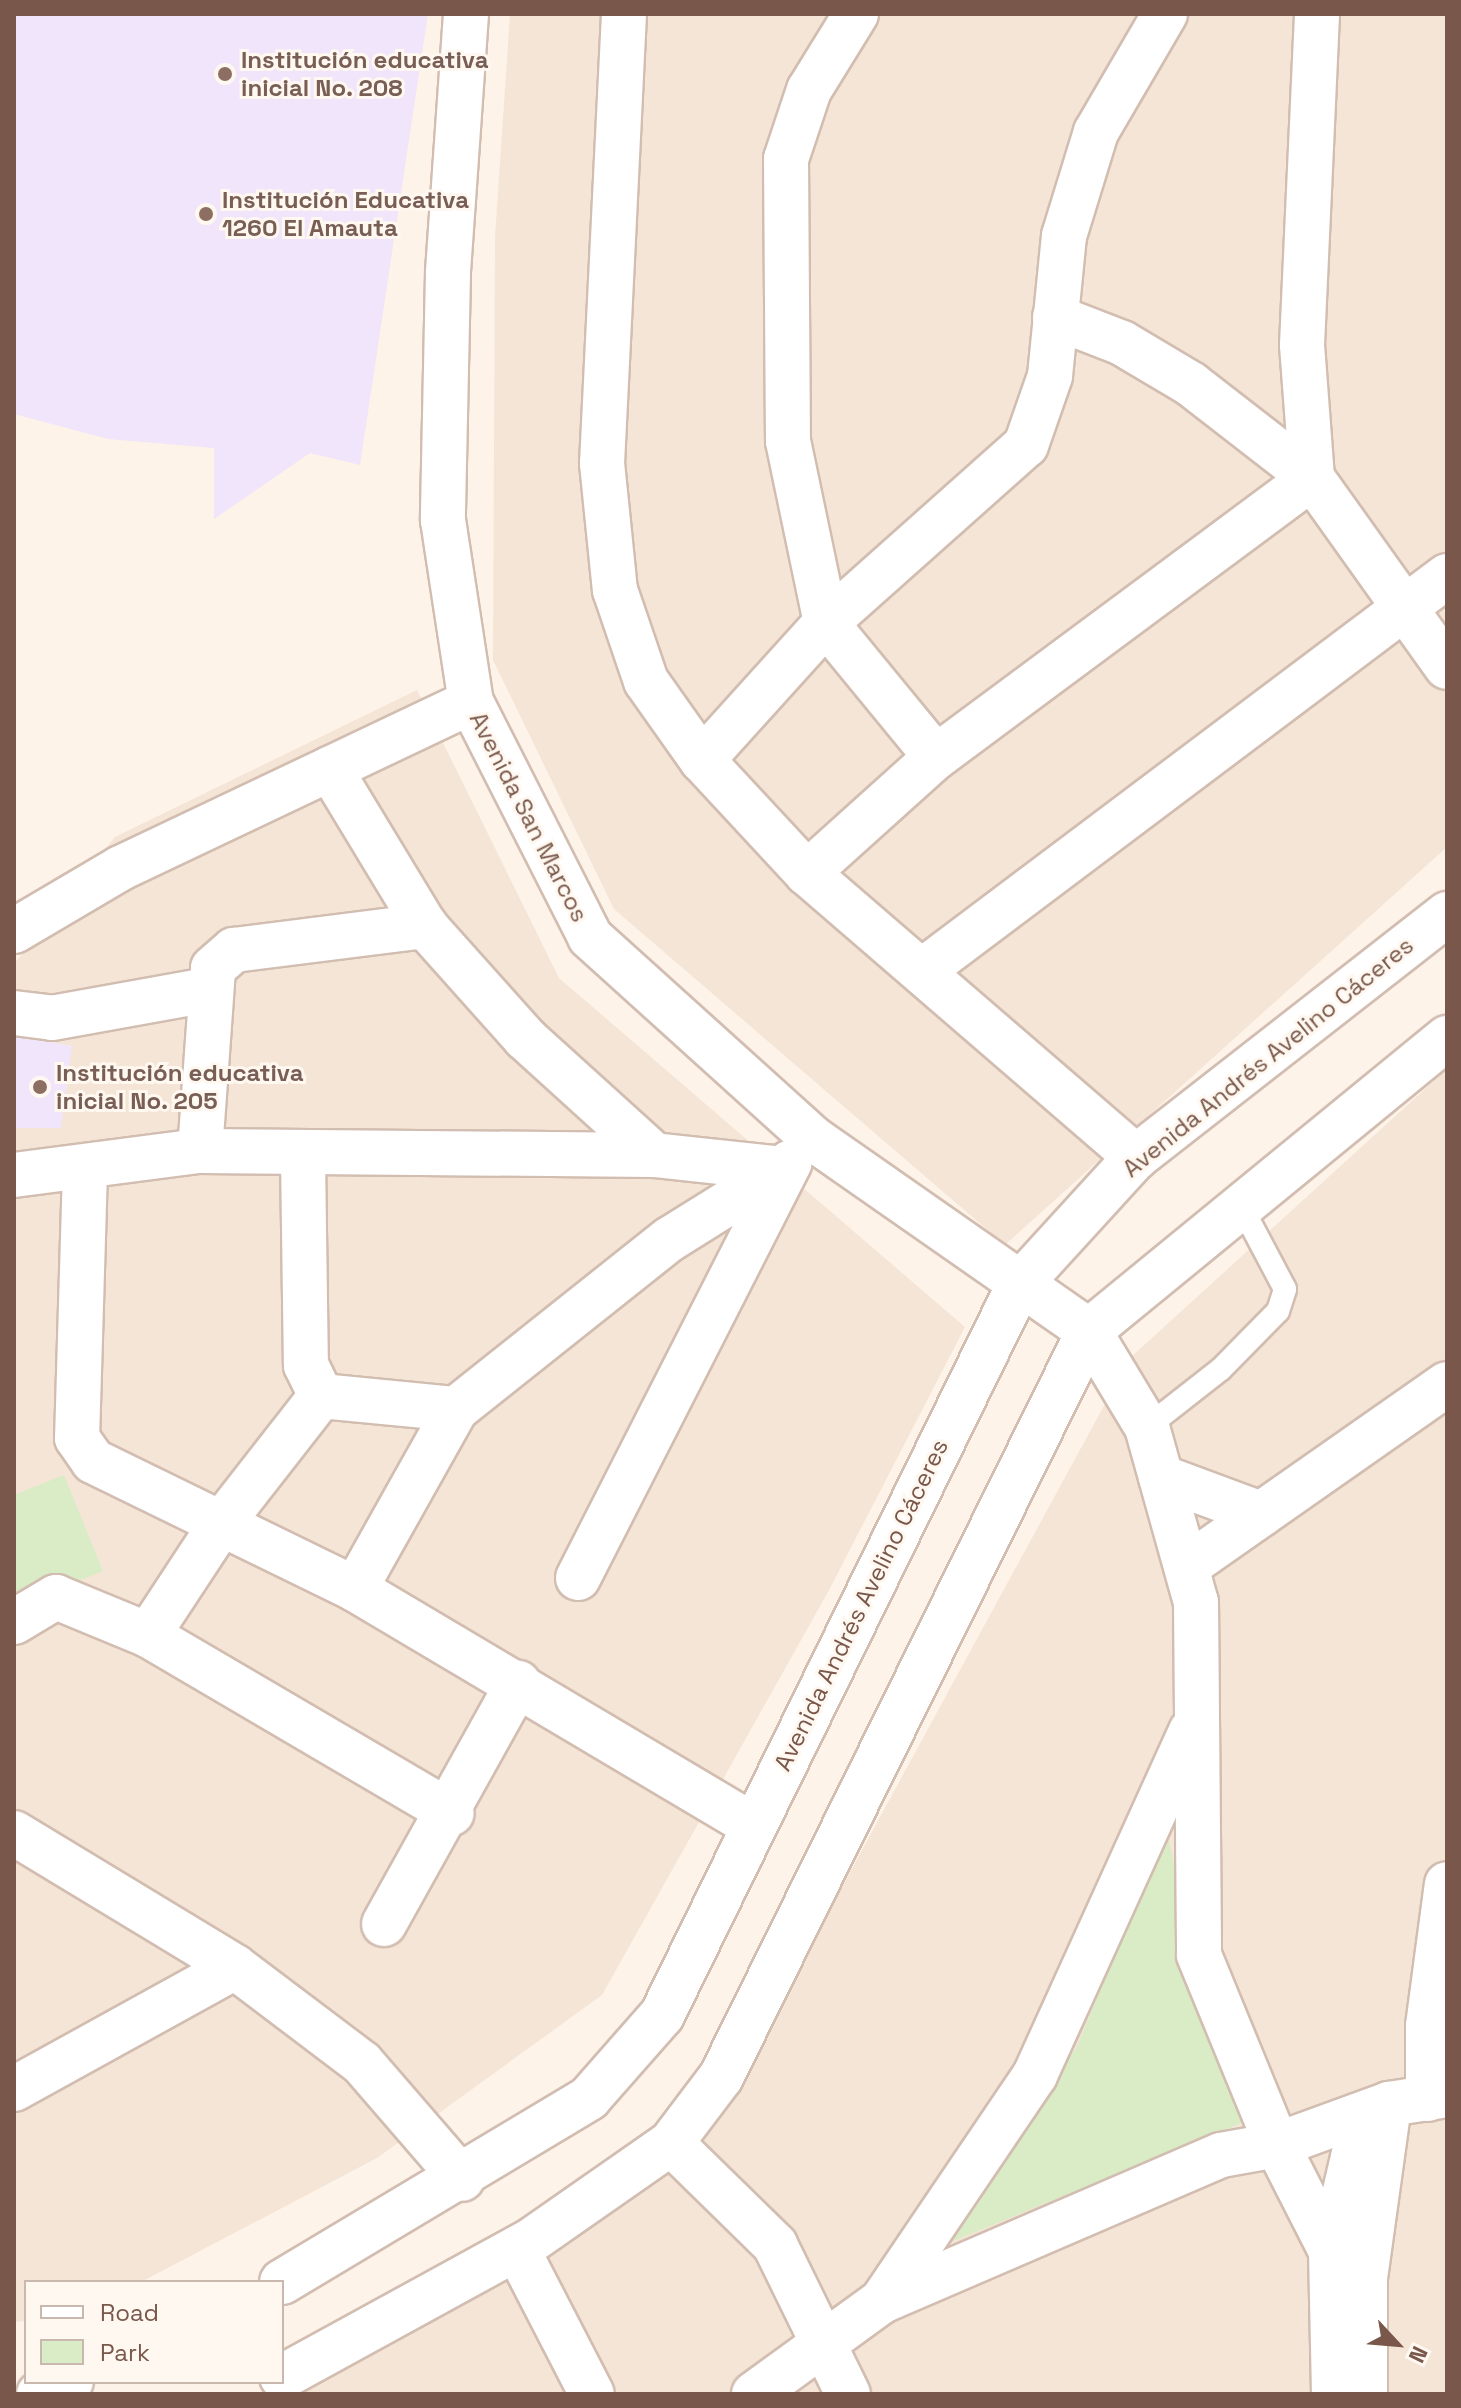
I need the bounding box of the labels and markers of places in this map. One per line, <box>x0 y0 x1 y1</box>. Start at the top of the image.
place label: Institución educativa inicial No. 208 <box>241 46 489 102</box>
marker: Institución educativa inicial No. 208 <box>216 65 234 83</box>
place label: Institución Educativa 1260 El Amauta <box>222 186 469 242</box>
marker: Institución Educativa 1260 El Amauta <box>197 205 215 223</box>
place label: Institución educativa inicial No. 205 <box>56 1059 304 1115</box>
marker: Institución educativa inicial No. 205 <box>31 1078 49 1096</box>

